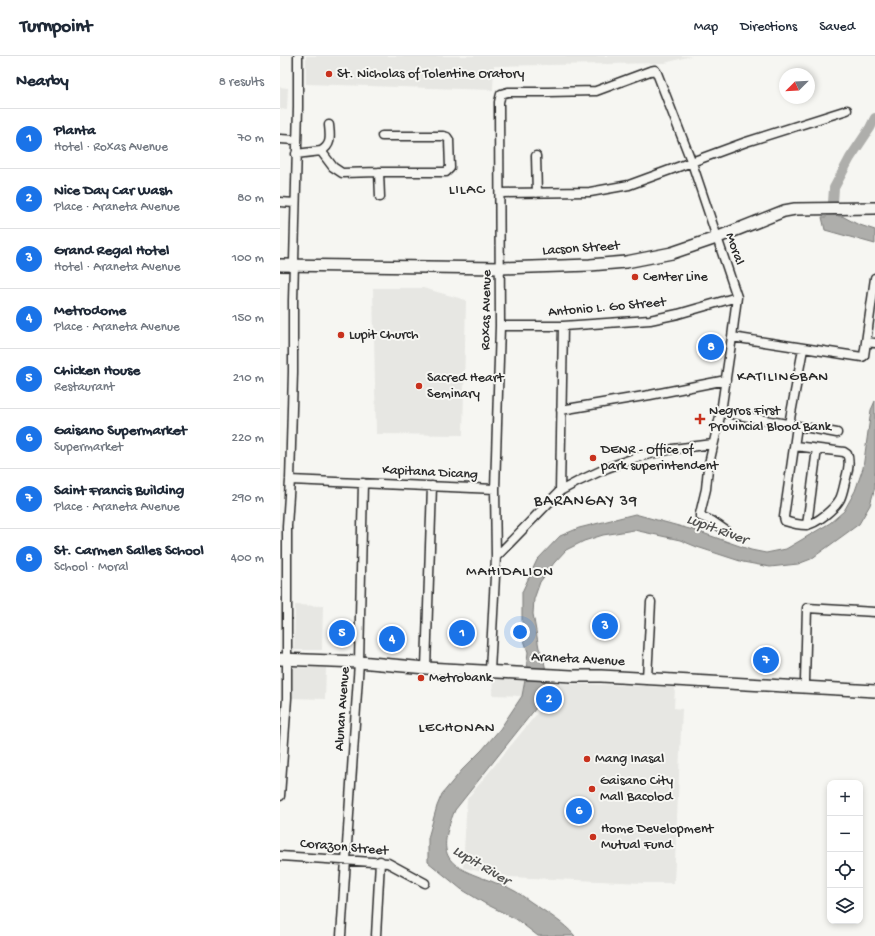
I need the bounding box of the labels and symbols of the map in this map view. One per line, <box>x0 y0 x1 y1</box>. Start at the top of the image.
place label: St. Nicholas of Tolentine Oratory <box>337 66 524 83</box>
north arrow <box>779 68 815 104</box>
marker: St. Nicholas of Tolentine Oratory <box>324 69 334 79</box>
district label: LILAC <box>449 181 485 199</box>
street label: Moral <box>721 231 747 267</box>
street label: Lacson Street <box>542 238 621 260</box>
street label: Roxas Avenue <box>478 269 496 350</box>
place label: Center Line <box>643 269 708 286</box>
marker: Center Line <box>630 272 640 282</box>
street label: Antonio L. Go Street <box>548 294 668 322</box>
place label: Lupit Church <box>349 327 419 344</box>
marker: Lupit Church <box>336 330 346 340</box>
pin: 8 <box>698 332 724 362</box>
district label: KATILINGBAN <box>737 368 829 386</box>
place label: Sacred Heart Seminary <box>427 370 505 403</box>
marker: Sacred Heart Seminary <box>414 381 424 391</box>
place label: Negros First Provincial Blood Bank <box>708 403 833 436</box>
marker: Negros First Provincial Blood Bank <box>694 413 706 425</box>
place label: DENR - Office of park superintendent <box>600 442 719 475</box>
marker: DENR - Office of park superintendent <box>588 453 598 463</box>
street label: Kapitana Dicang <box>382 462 478 484</box>
district label: BARANGAY 39 <box>533 493 638 512</box>
water label: Lupit River <box>684 511 752 550</box>
district label: MAHIDALION <box>466 563 554 581</box>
pin: 3 <box>592 611 618 641</box>
pin: 5 <box>329 618 355 648</box>
pin: 1 <box>449 618 475 648</box>
your location <box>510 622 530 642</box>
pin: 4 <box>379 624 405 654</box>
pin: 7 <box>753 645 779 675</box>
street label: Araneta Avenue <box>531 649 626 671</box>
street label: Alunan Avenue <box>332 666 354 752</box>
place label: Metrobank <box>429 670 494 687</box>
marker: Metrobank <box>416 673 426 683</box>
pin: 2 <box>536 684 562 714</box>
district label: LECHONAN <box>419 719 496 737</box>
place label: Mang Inasal <box>595 751 664 768</box>
marker: Mang Inasal <box>582 754 592 764</box>
place label: Gaisano City Mall Bacolod <box>600 773 674 806</box>
marker: Gaisano City Mall Bacolod <box>587 784 597 794</box>
pin: 6 <box>566 796 592 826</box>
place label: Home Development Mutual Fund <box>601 821 715 854</box>
marker: Home Development Mutual Fund <box>588 832 598 842</box>
street label: Corazon Street <box>299 836 390 860</box>
water label: Lupit River <box>449 842 515 891</box>

